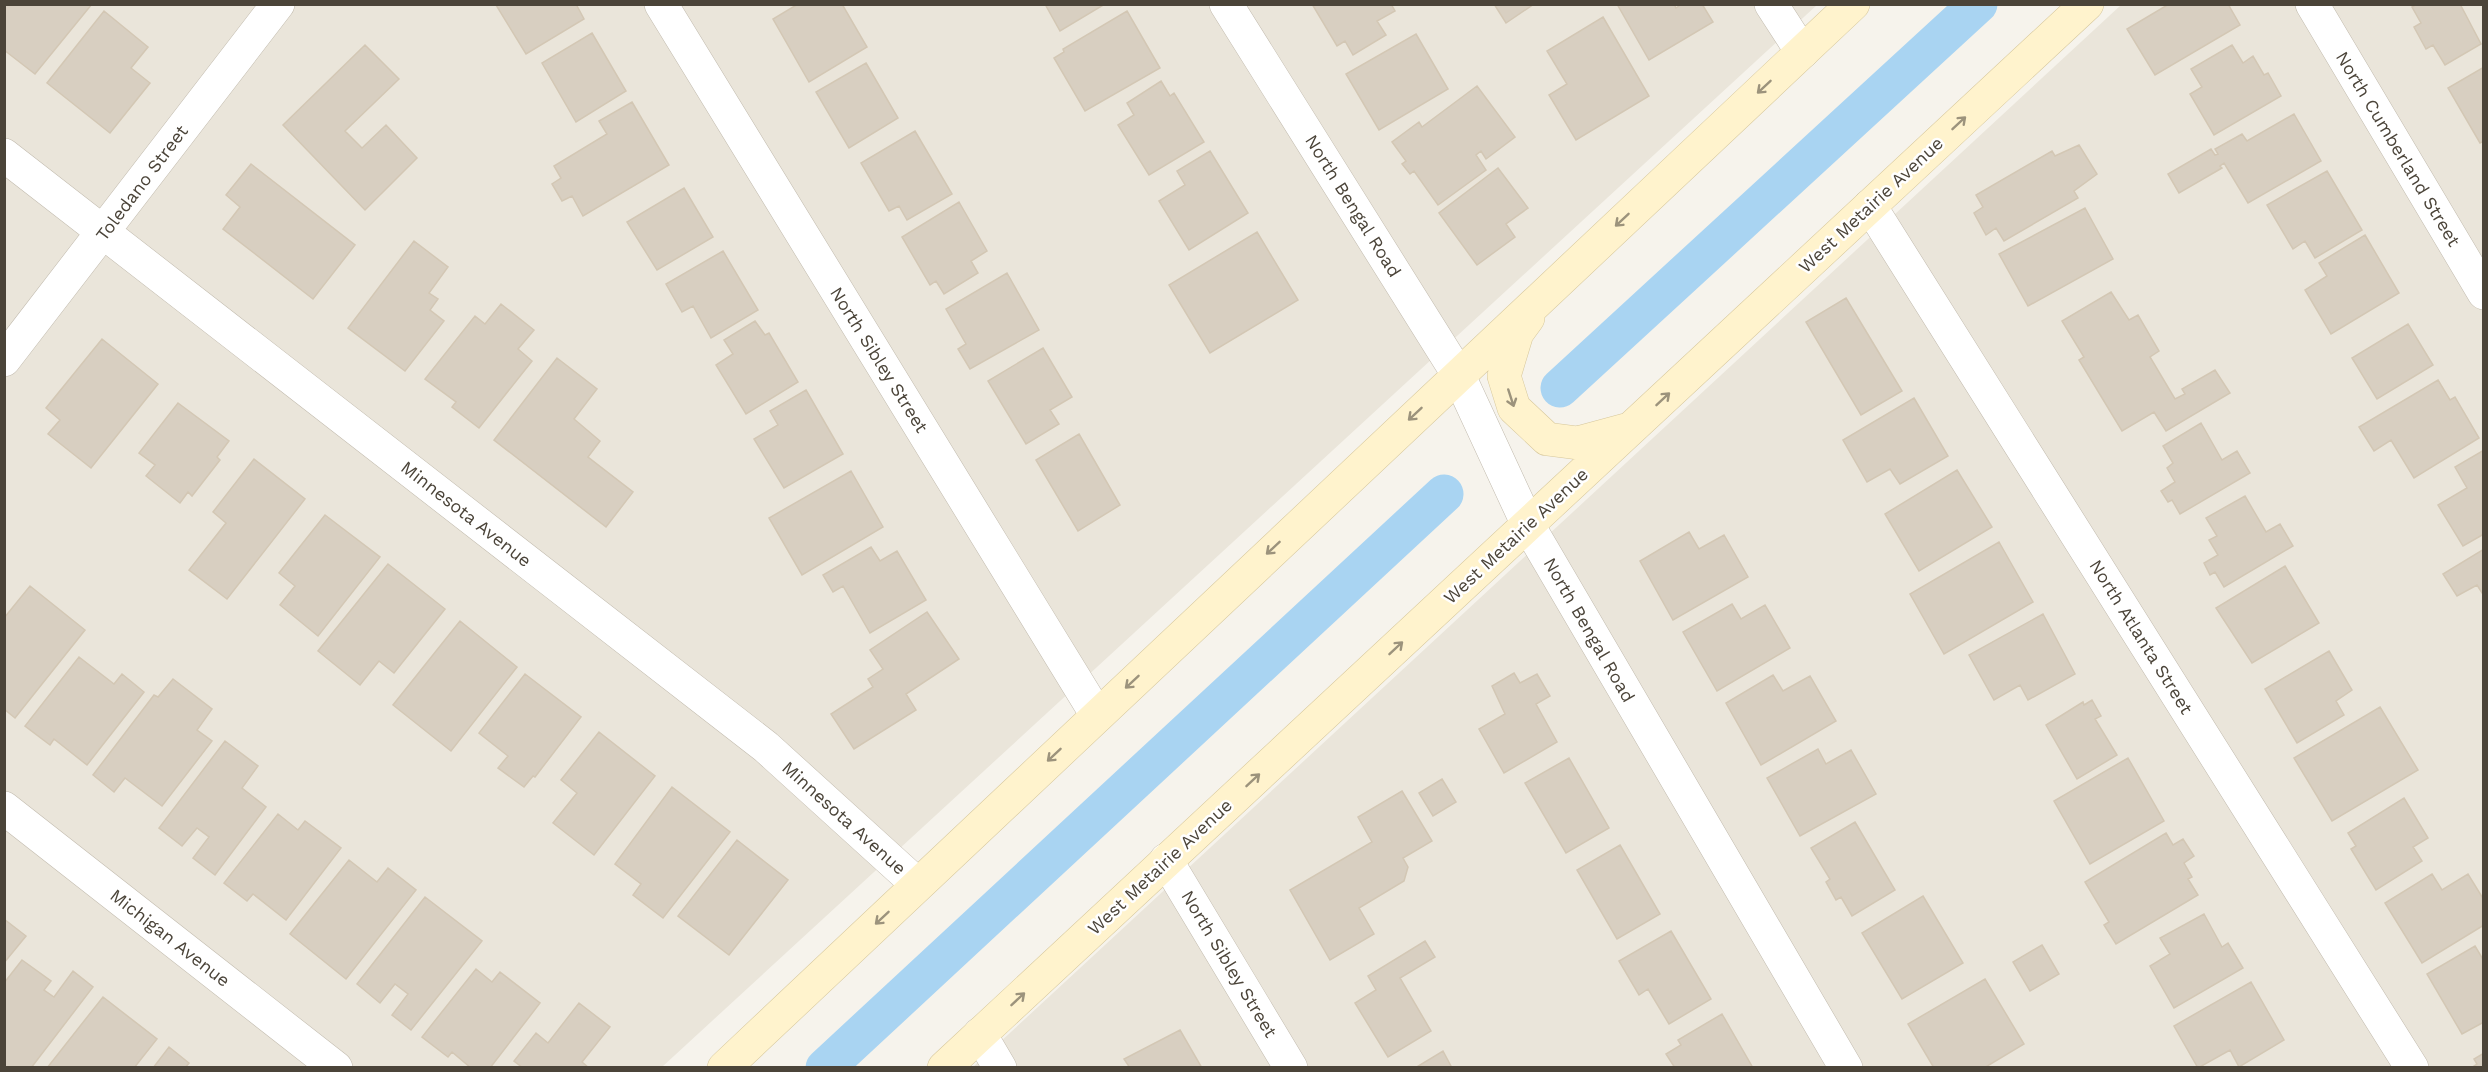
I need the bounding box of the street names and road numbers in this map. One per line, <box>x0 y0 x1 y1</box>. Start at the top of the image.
street label: North Cumberland Street <box>2332 48 2465 250</box>
street label: Toledano Street <box>91 120 192 245</box>
street label: North Bengal Road <box>1301 131 1406 281</box>
street label: West Metairie Avenue <box>1794 132 1947 277</box>
street label: North Sibley Street <box>826 283 933 437</box>
street label: Minnesota Avenue <box>397 456 536 571</box>
street label: West Metairie Avenue <box>1439 463 1592 608</box>
street label: North Bengal Road <box>1539 554 1639 706</box>
street label: North Atlanta Street <box>2085 556 2198 718</box>
street label: Minnesota Avenue <box>778 757 911 879</box>
street label: West Metairie Avenue <box>1083 794 1236 939</box>
street label: Michigan Avenue <box>106 884 234 991</box>
street label: North Sibley Street <box>1177 886 1282 1041</box>

